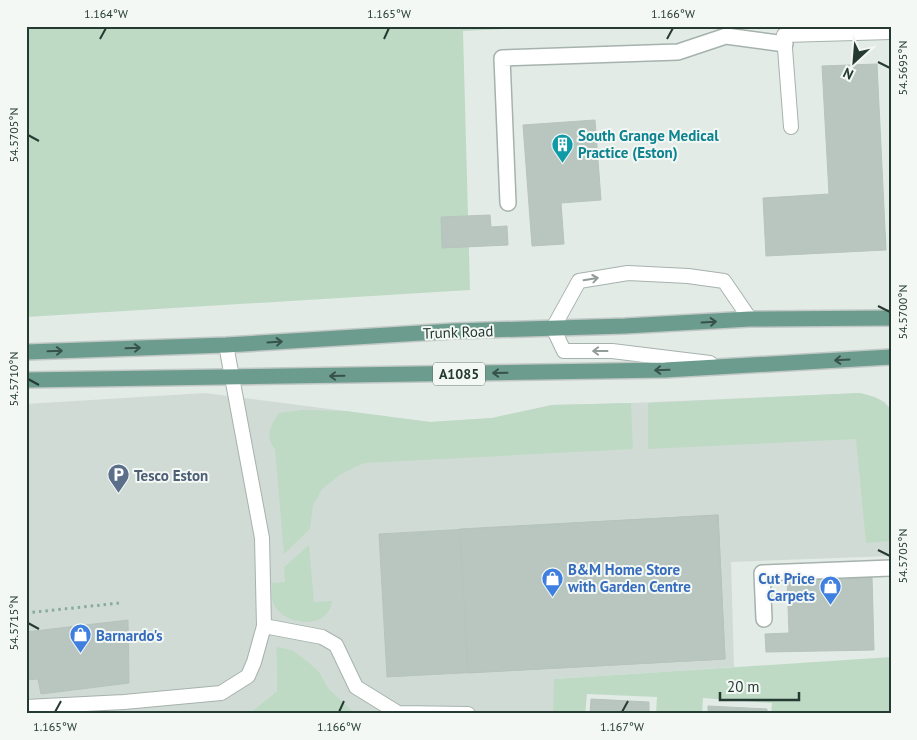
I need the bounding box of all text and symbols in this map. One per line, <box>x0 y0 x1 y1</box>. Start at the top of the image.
text: 1.164°W <box>84 6 128 21</box>
text: 1.165°W <box>367 6 411 21</box>
text: 1.166°W <box>651 6 695 21</box>
north arrow <box>830 38 880 88</box>
text: 54.5695°N <box>895 41 910 95</box>
text: N <box>840 64 856 84</box>
text: 54.5705°N <box>6 108 21 162</box>
place label: South Grange Medical Practice (Eston) <box>578 126 719 162</box>
building icon: South Grange Medical Practice (Eston) <box>550 132 574 163</box>
one-way arrow <box>583 274 599 284</box>
text: 54.5700°N <box>895 285 910 339</box>
one-way arrow <box>700 317 716 326</box>
street label: Trunk Road <box>422 321 494 343</box>
one-way arrow <box>266 338 282 347</box>
one-way arrow <box>124 343 141 353</box>
one-way arrow <box>47 346 63 356</box>
one-way arrow <box>593 346 609 356</box>
text: 54.5710°N <box>6 352 21 406</box>
one-way arrow <box>834 355 850 364</box>
road number: A1085 <box>433 362 485 386</box>
one-way arrow <box>655 365 671 375</box>
one-way arrow <box>492 368 508 378</box>
one-way arrow <box>330 371 346 381</box>
parking icon: Tesco Eston <box>106 463 130 494</box>
place label: Tesco Eston <box>134 466 208 485</box>
text: 54.5705°N <box>895 529 910 583</box>
place label: B&M Home Store with Garden Centre <box>567 560 691 596</box>
shop icon: B&M Home Store with Garden Centre <box>540 566 564 597</box>
place label: Cut Price Carpets <box>758 569 815 605</box>
shop icon: Cut Price Carpets <box>819 575 843 606</box>
text: 54.5715°N <box>6 596 21 650</box>
shop icon: Barnardo's <box>68 623 92 654</box>
place label: Barnardo's <box>96 626 163 645</box>
scale bar <box>720 670 798 702</box>
text: 20 m <box>727 677 760 696</box>
text: 1.165°W <box>33 719 77 734</box>
text: 1.166°W <box>317 719 361 734</box>
text: 1.167°W <box>600 719 644 734</box>

